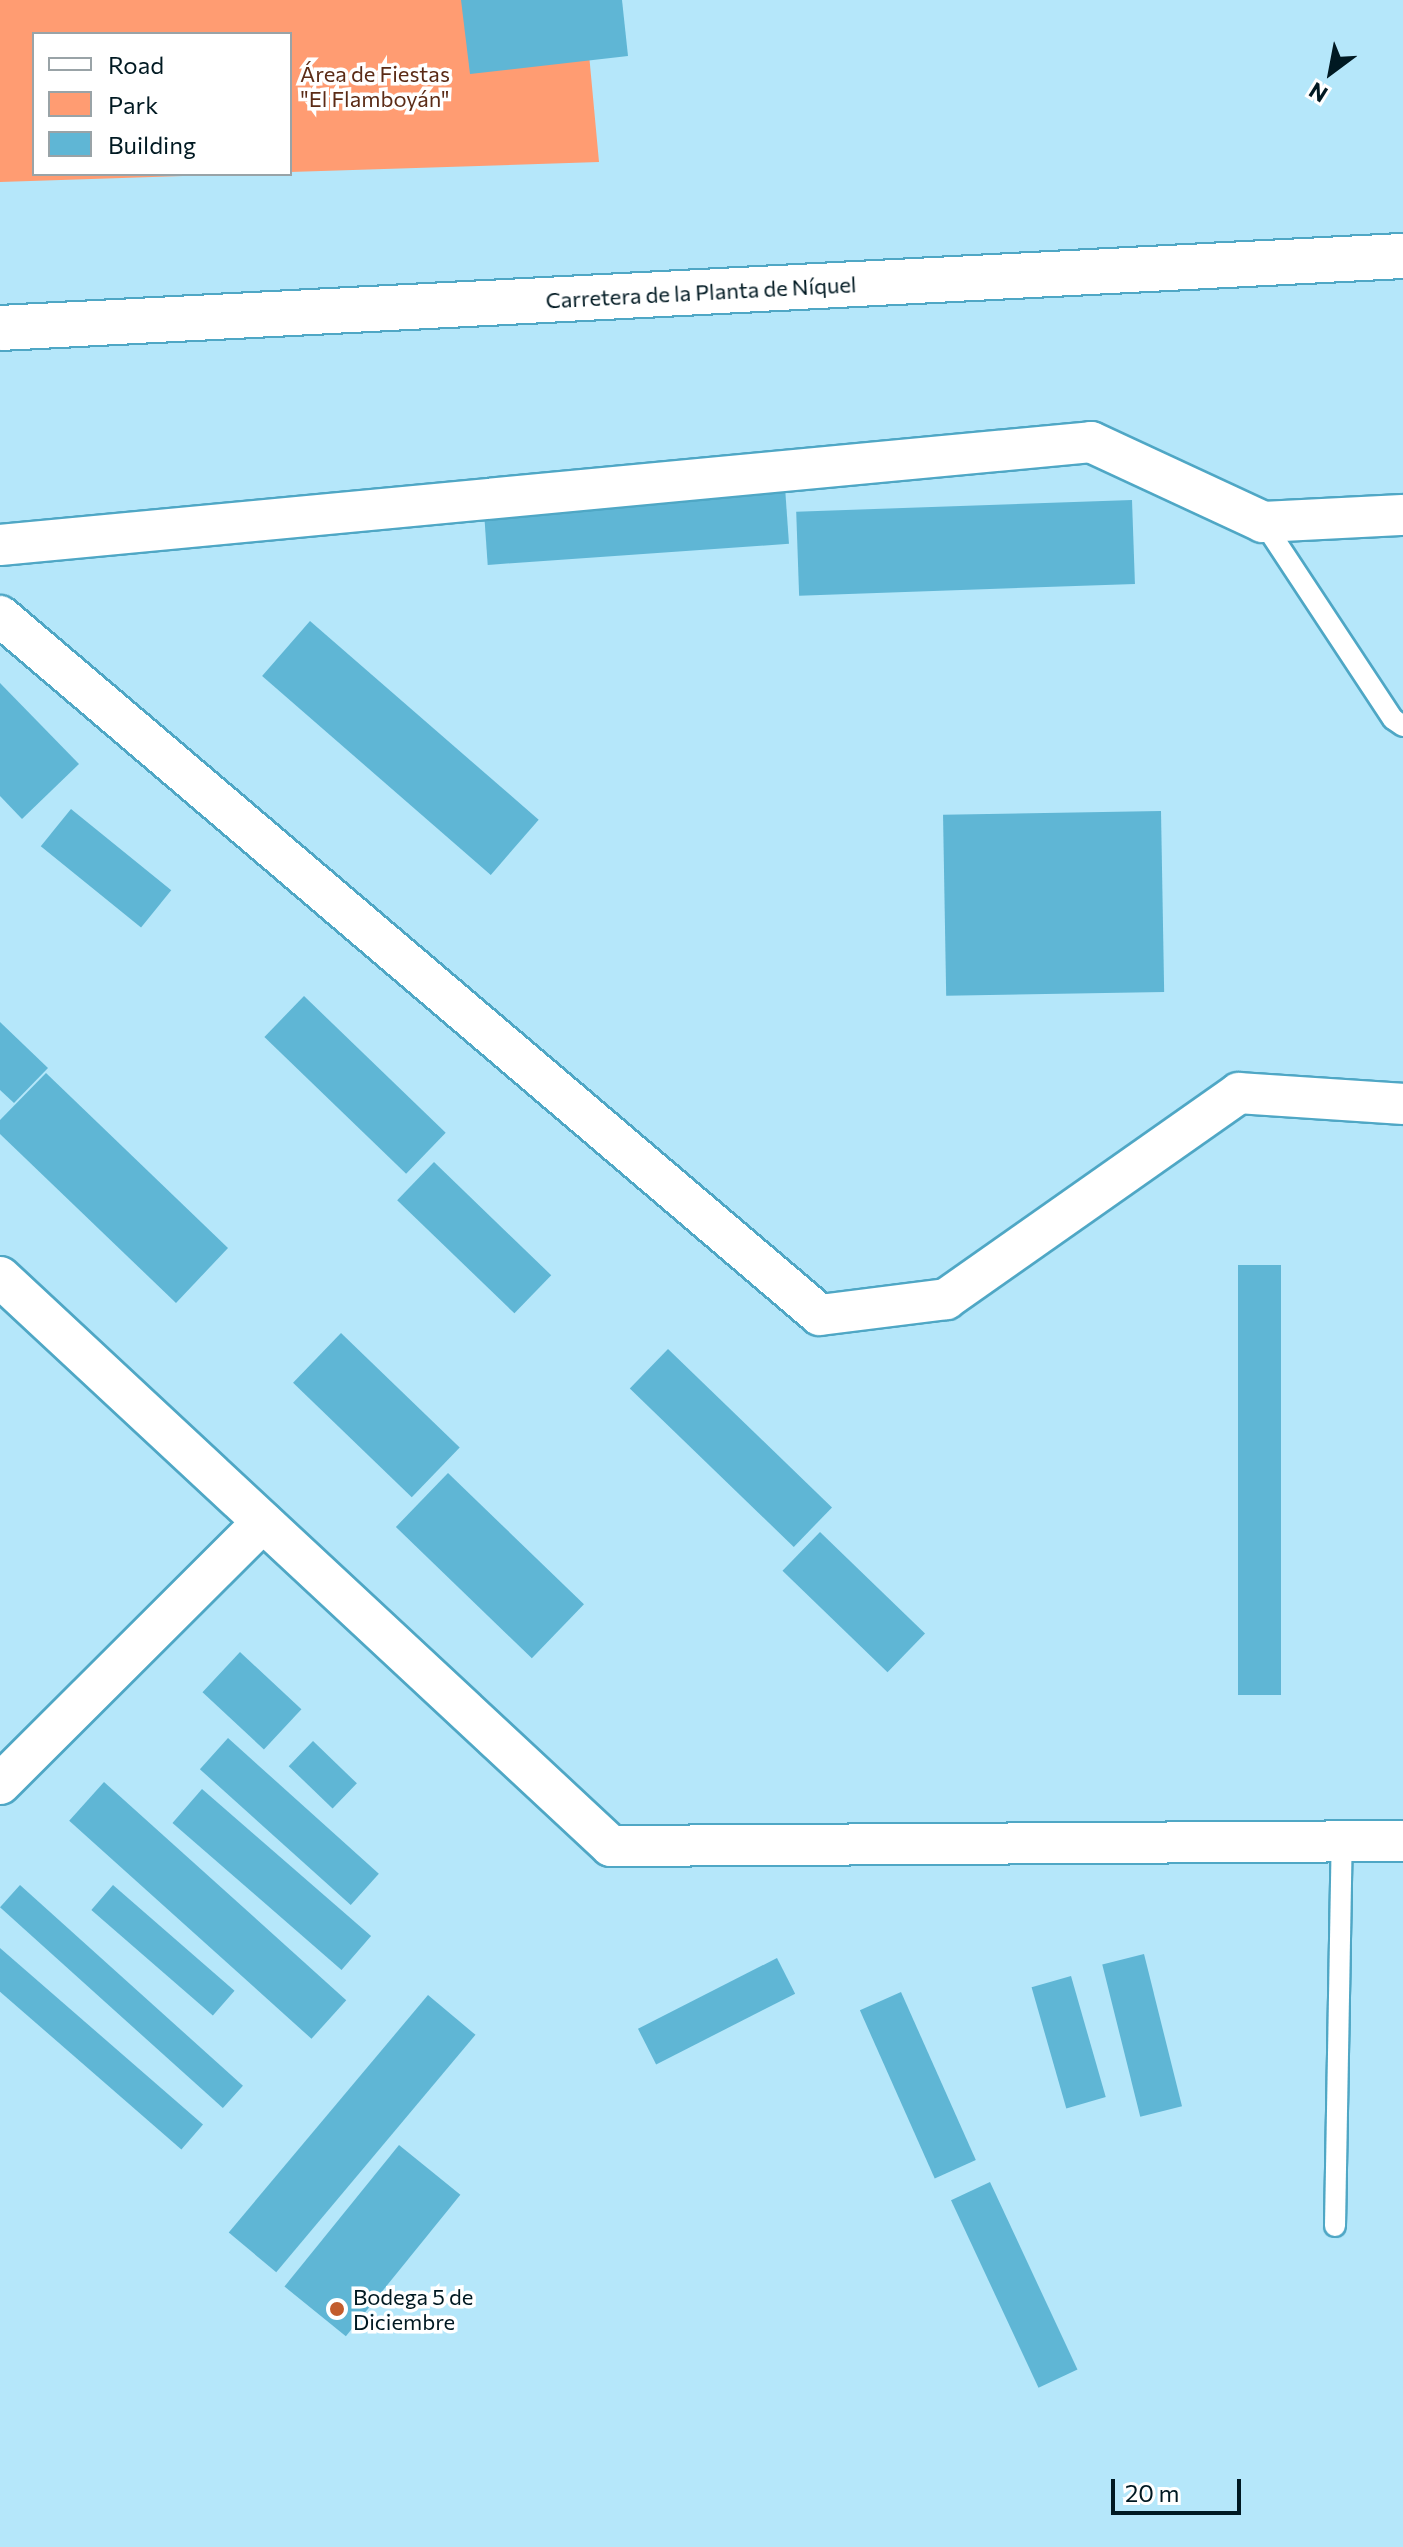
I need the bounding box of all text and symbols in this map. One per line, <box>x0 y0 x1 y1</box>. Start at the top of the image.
legend <box>32 32 292 176</box>
north arrow <box>1291 32 1371 112</box>
text: Road <box>108 50 164 79</box>
park label: Área de Fiestas "El Flamboyán" <box>300 60 450 112</box>
text: N <box>1304 77 1332 109</box>
text: Park <box>108 90 158 119</box>
text: Building <box>108 130 196 159</box>
street label: Carretera de la Planta de Níquel <box>545 271 857 313</box>
place label: Bodega 5 de Diciembre <box>353 2283 473 2334</box>
marker: Bodega 5 de Diciembre <box>328 2300 346 2318</box>
scale bar <box>1115 2463 1245 2513</box>
text: 20 m <box>1125 2478 1179 2507</box>

